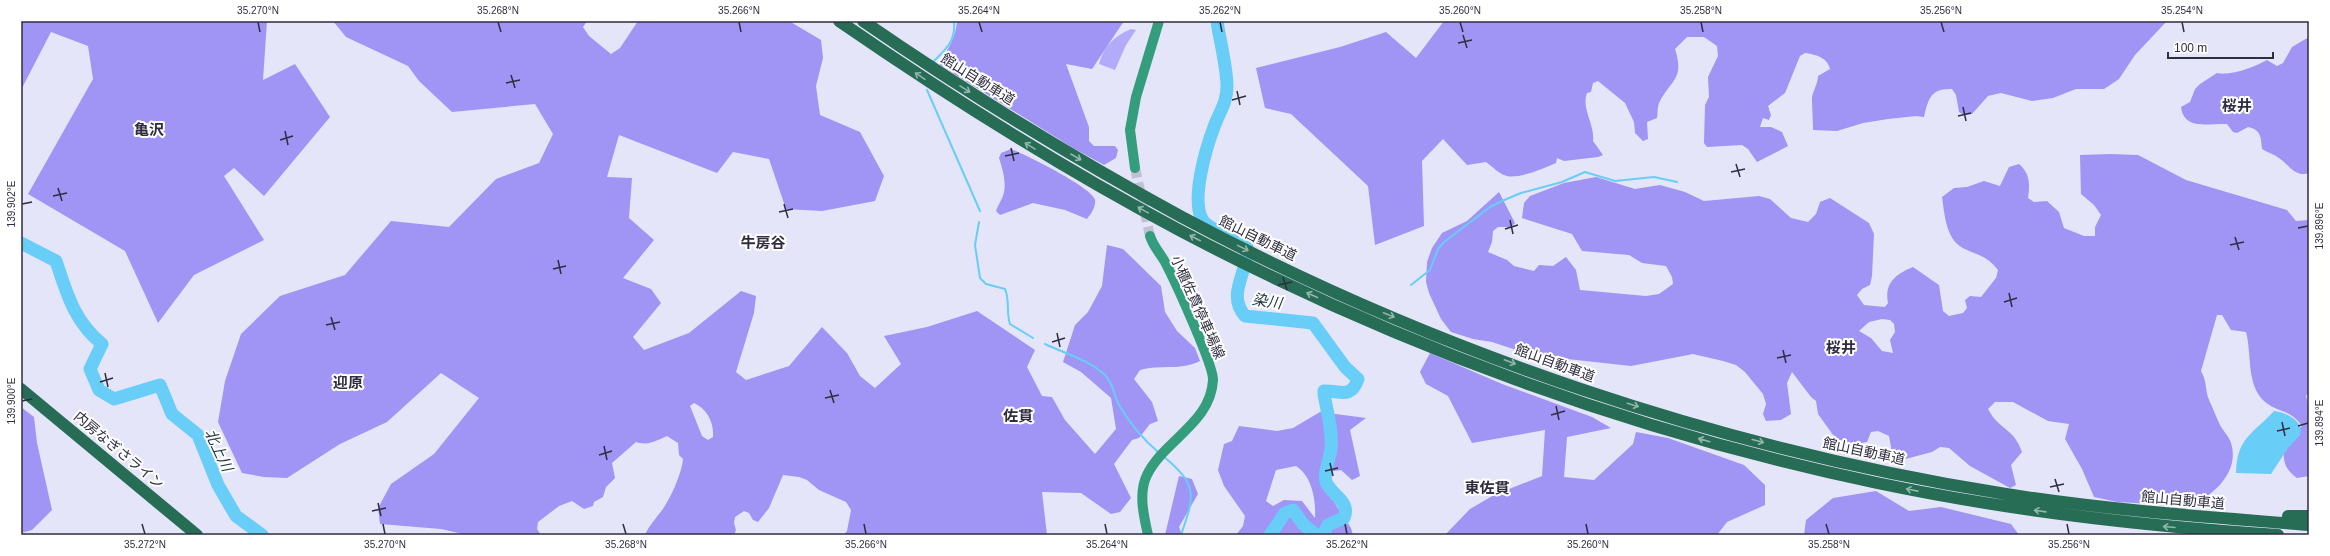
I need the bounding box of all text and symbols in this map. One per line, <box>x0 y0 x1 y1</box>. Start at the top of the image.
text: 35.270°N <box>237 5 279 16</box>
text: 35.268°N <box>477 5 519 16</box>
text: 35.266°N <box>718 5 760 16</box>
text: 35.264°N <box>958 5 1000 16</box>
text: 35.262°N <box>1199 5 1241 16</box>
text: 35.260°N <box>1439 5 1481 16</box>
text: 35.258°N <box>1680 5 1722 16</box>
text: 35.256°N <box>1920 5 1962 16</box>
text: 35.254°N <box>2161 5 2203 16</box>
scale bar <box>2168 34 2273 60</box>
text: 100 m <box>2174 41 2207 55</box>
street label: 館山自動車道 <box>938 50 1018 108</box>
one-way arrow <box>915 72 926 80</box>
one-way arrow <box>959 86 971 94</box>
district label: 桜井 <box>2222 97 2252 114</box>
district label: 亀沢 <box>134 121 164 138</box>
one-way arrow <box>1024 141 1036 149</box>
one-way arrow <box>1070 153 1082 161</box>
text: 139.902°E <box>6 180 17 227</box>
text: 139.896°E <box>2314 202 2325 249</box>
one-way arrow <box>1137 205 1149 213</box>
street label: 館山自動車道 <box>1217 212 1299 264</box>
district label: 牛房谷 <box>740 234 786 251</box>
one-way arrow <box>1190 234 1202 241</box>
one-way arrow <box>1237 244 1249 252</box>
street label: 小櫃佐貫停車場線 <box>1168 253 1228 361</box>
water label: 染川 <box>1251 290 1285 312</box>
one-way arrow <box>1307 291 1319 298</box>
one-way arrow <box>1383 311 1395 319</box>
district label: 桜井 <box>1826 339 1856 356</box>
street label: 館山自動車道 <box>1513 341 1597 385</box>
one-way arrow <box>1504 359 1516 367</box>
district label: 迎原 <box>333 374 363 391</box>
text: 139.900°E <box>6 377 17 424</box>
text: 139.894°E <box>2314 399 2325 446</box>
one-way arrow <box>1626 402 1639 409</box>
district label: 佐貫 <box>1003 407 1033 424</box>
street label: 内房なぎさライン <box>71 408 167 492</box>
water label: 北上川 <box>202 426 237 476</box>
street label: 館山自動車道 <box>1821 434 1907 468</box>
one-way arrow <box>1698 436 1711 443</box>
one-way arrow <box>1751 438 1764 445</box>
district label: 東佐貫 <box>1464 479 1510 496</box>
one-way arrow <box>1906 486 1919 494</box>
street label: 館山自動車道 <box>2140 488 2226 512</box>
one-way arrow <box>2034 507 2047 515</box>
one-way arrow <box>2163 523 2176 530</box>
text: 35.272°N <box>124 539 166 550</box>
text: 35.270°N <box>364 539 406 550</box>
text: 35.268°N <box>605 539 647 550</box>
text: 35.266°N <box>845 539 887 550</box>
text: 35.264°N <box>1086 539 1128 550</box>
text: 35.262°N <box>1326 539 1368 550</box>
text: 35.260°N <box>1567 539 1609 550</box>
text: 35.258°N <box>1808 539 1850 550</box>
text: 35.256°N <box>2048 539 2090 550</box>

